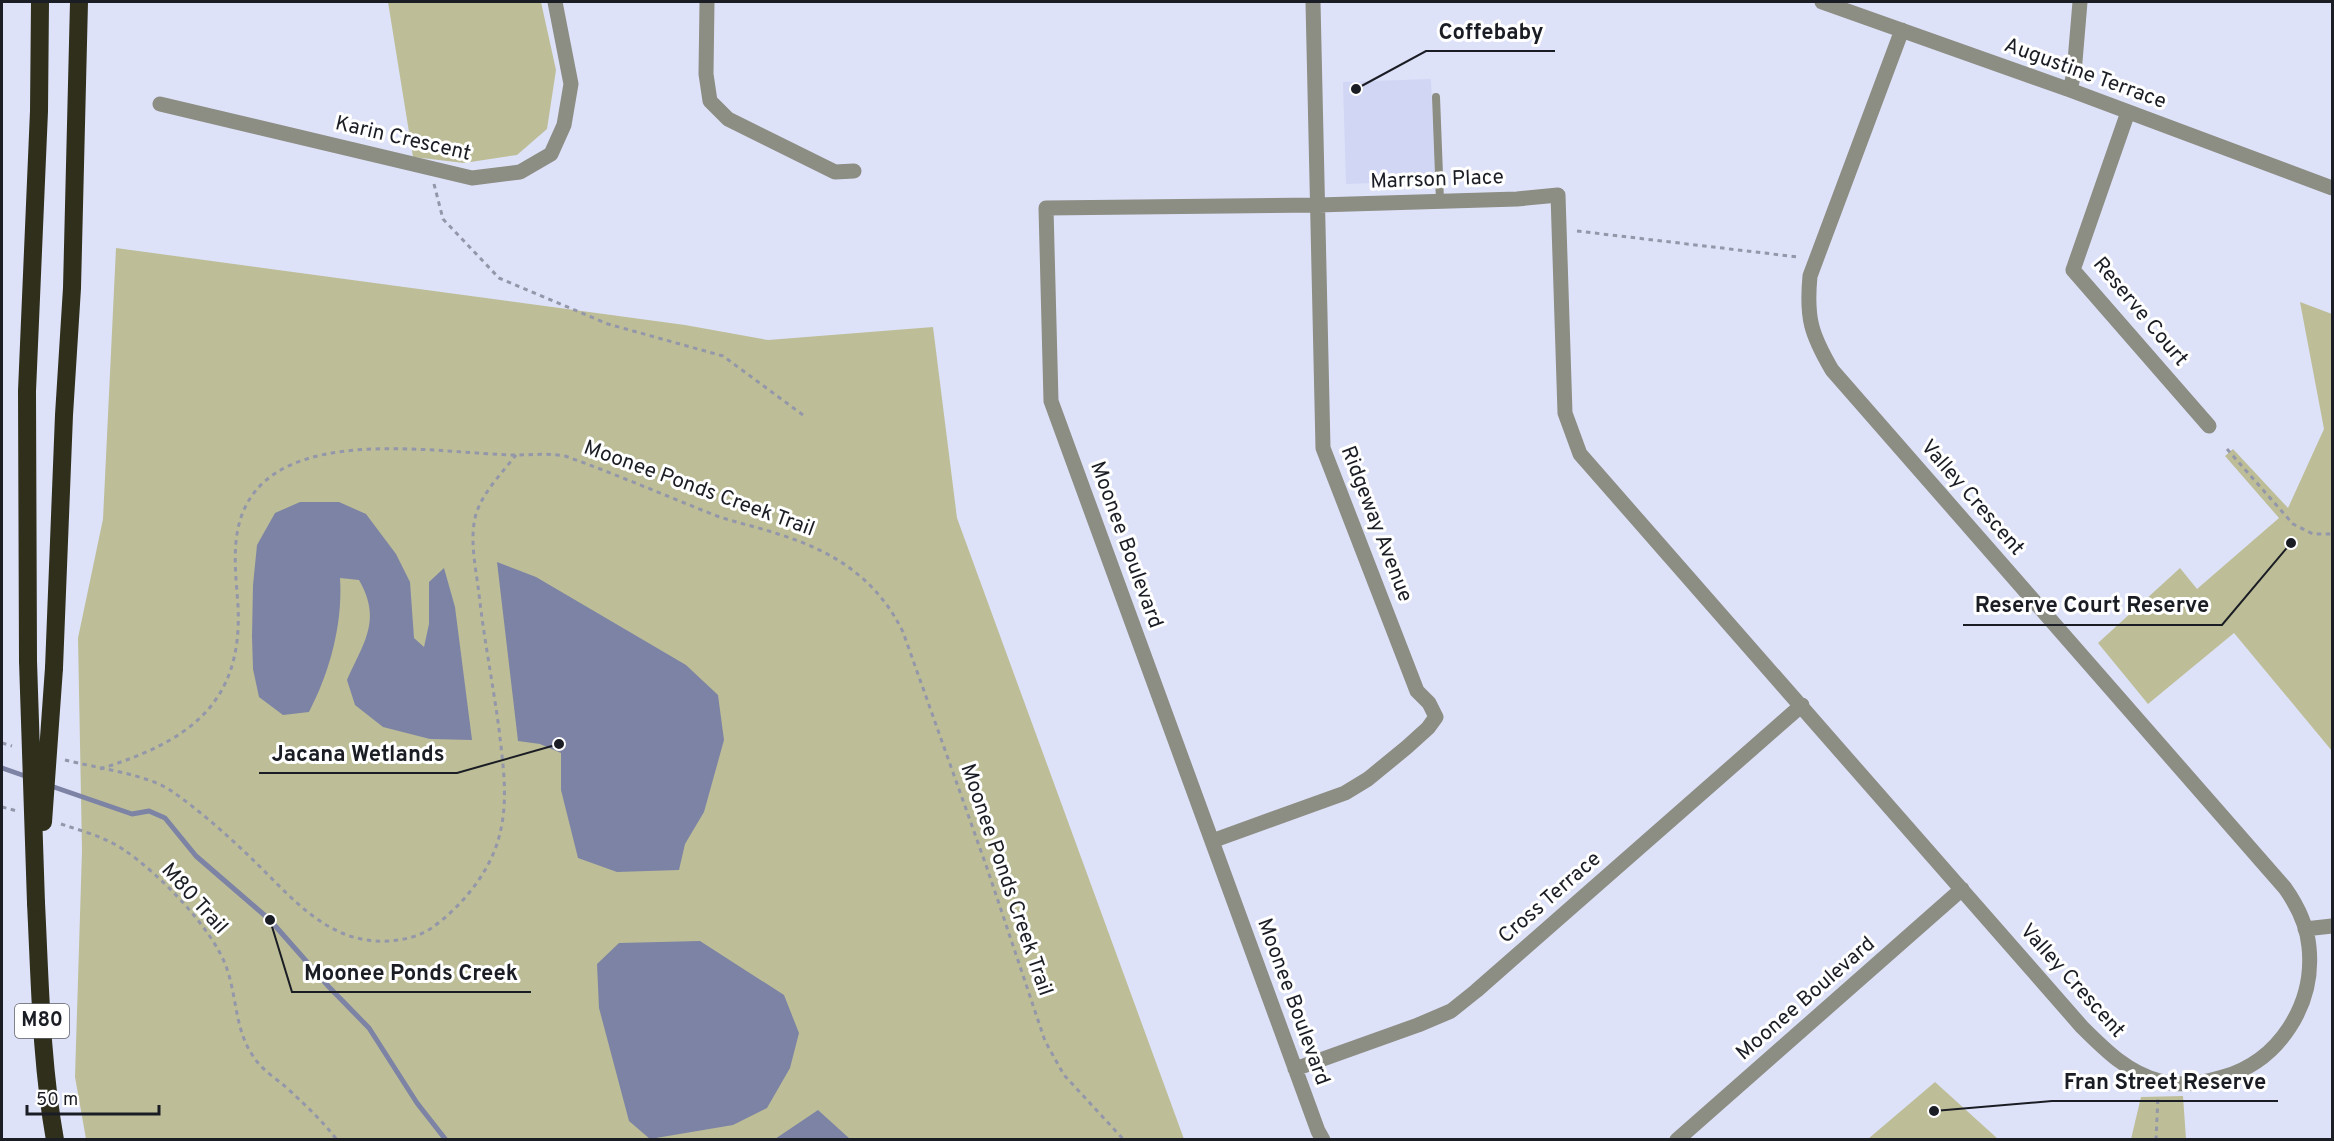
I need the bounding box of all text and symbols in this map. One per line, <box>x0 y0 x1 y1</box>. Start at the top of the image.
callout: Coffebaby <box>1426 11 1555 51</box>
text: Coffebaby <box>1439 20 1543 47</box>
street label: Augustine Terrace <box>2000 32 2170 116</box>
street label: Karin Crescent <box>332 110 474 168</box>
street label: Marrson Place <box>1370 164 1504 196</box>
street label: Reserve Court <box>2086 252 2194 372</box>
street label: Moonee Ponds Creek Trail <box>580 435 818 543</box>
street label: Valley Crescent <box>1914 435 2030 561</box>
street label: Ridgeway Avenue <box>1334 442 1418 606</box>
street label: Moonee Boulevard <box>1083 458 1169 632</box>
callout: Reserve Court Reserve <box>1963 585 2222 625</box>
text: Reserve Court Reserve <box>1975 593 2209 620</box>
callout: Jacana Wetlands <box>259 733 457 773</box>
text: Jacana Wetlands <box>271 742 445 769</box>
street label: Moonee Ponds Creek Trail <box>954 760 1058 1000</box>
street label: Cross Terrace <box>1493 846 1607 950</box>
street label: M80 Trail <box>155 858 233 940</box>
street label: Moonee Boulevard <box>1250 915 1336 1089</box>
street label: Valley Crescent <box>2014 918 2130 1044</box>
street label: Moonee Boulevard <box>1731 931 1881 1067</box>
callout: Moonee Ponds Creek <box>292 952 531 992</box>
text: Moonee Ponds Creek <box>304 961 518 988</box>
road number: M80 <box>15 1004 69 1038</box>
callout: Fran Street Reserve <box>2052 1061 2278 1101</box>
text: Fran Street Reserve <box>2064 1070 2266 1097</box>
scale bar <box>27 1078 159 1116</box>
text: 50 m <box>36 1089 78 1112</box>

